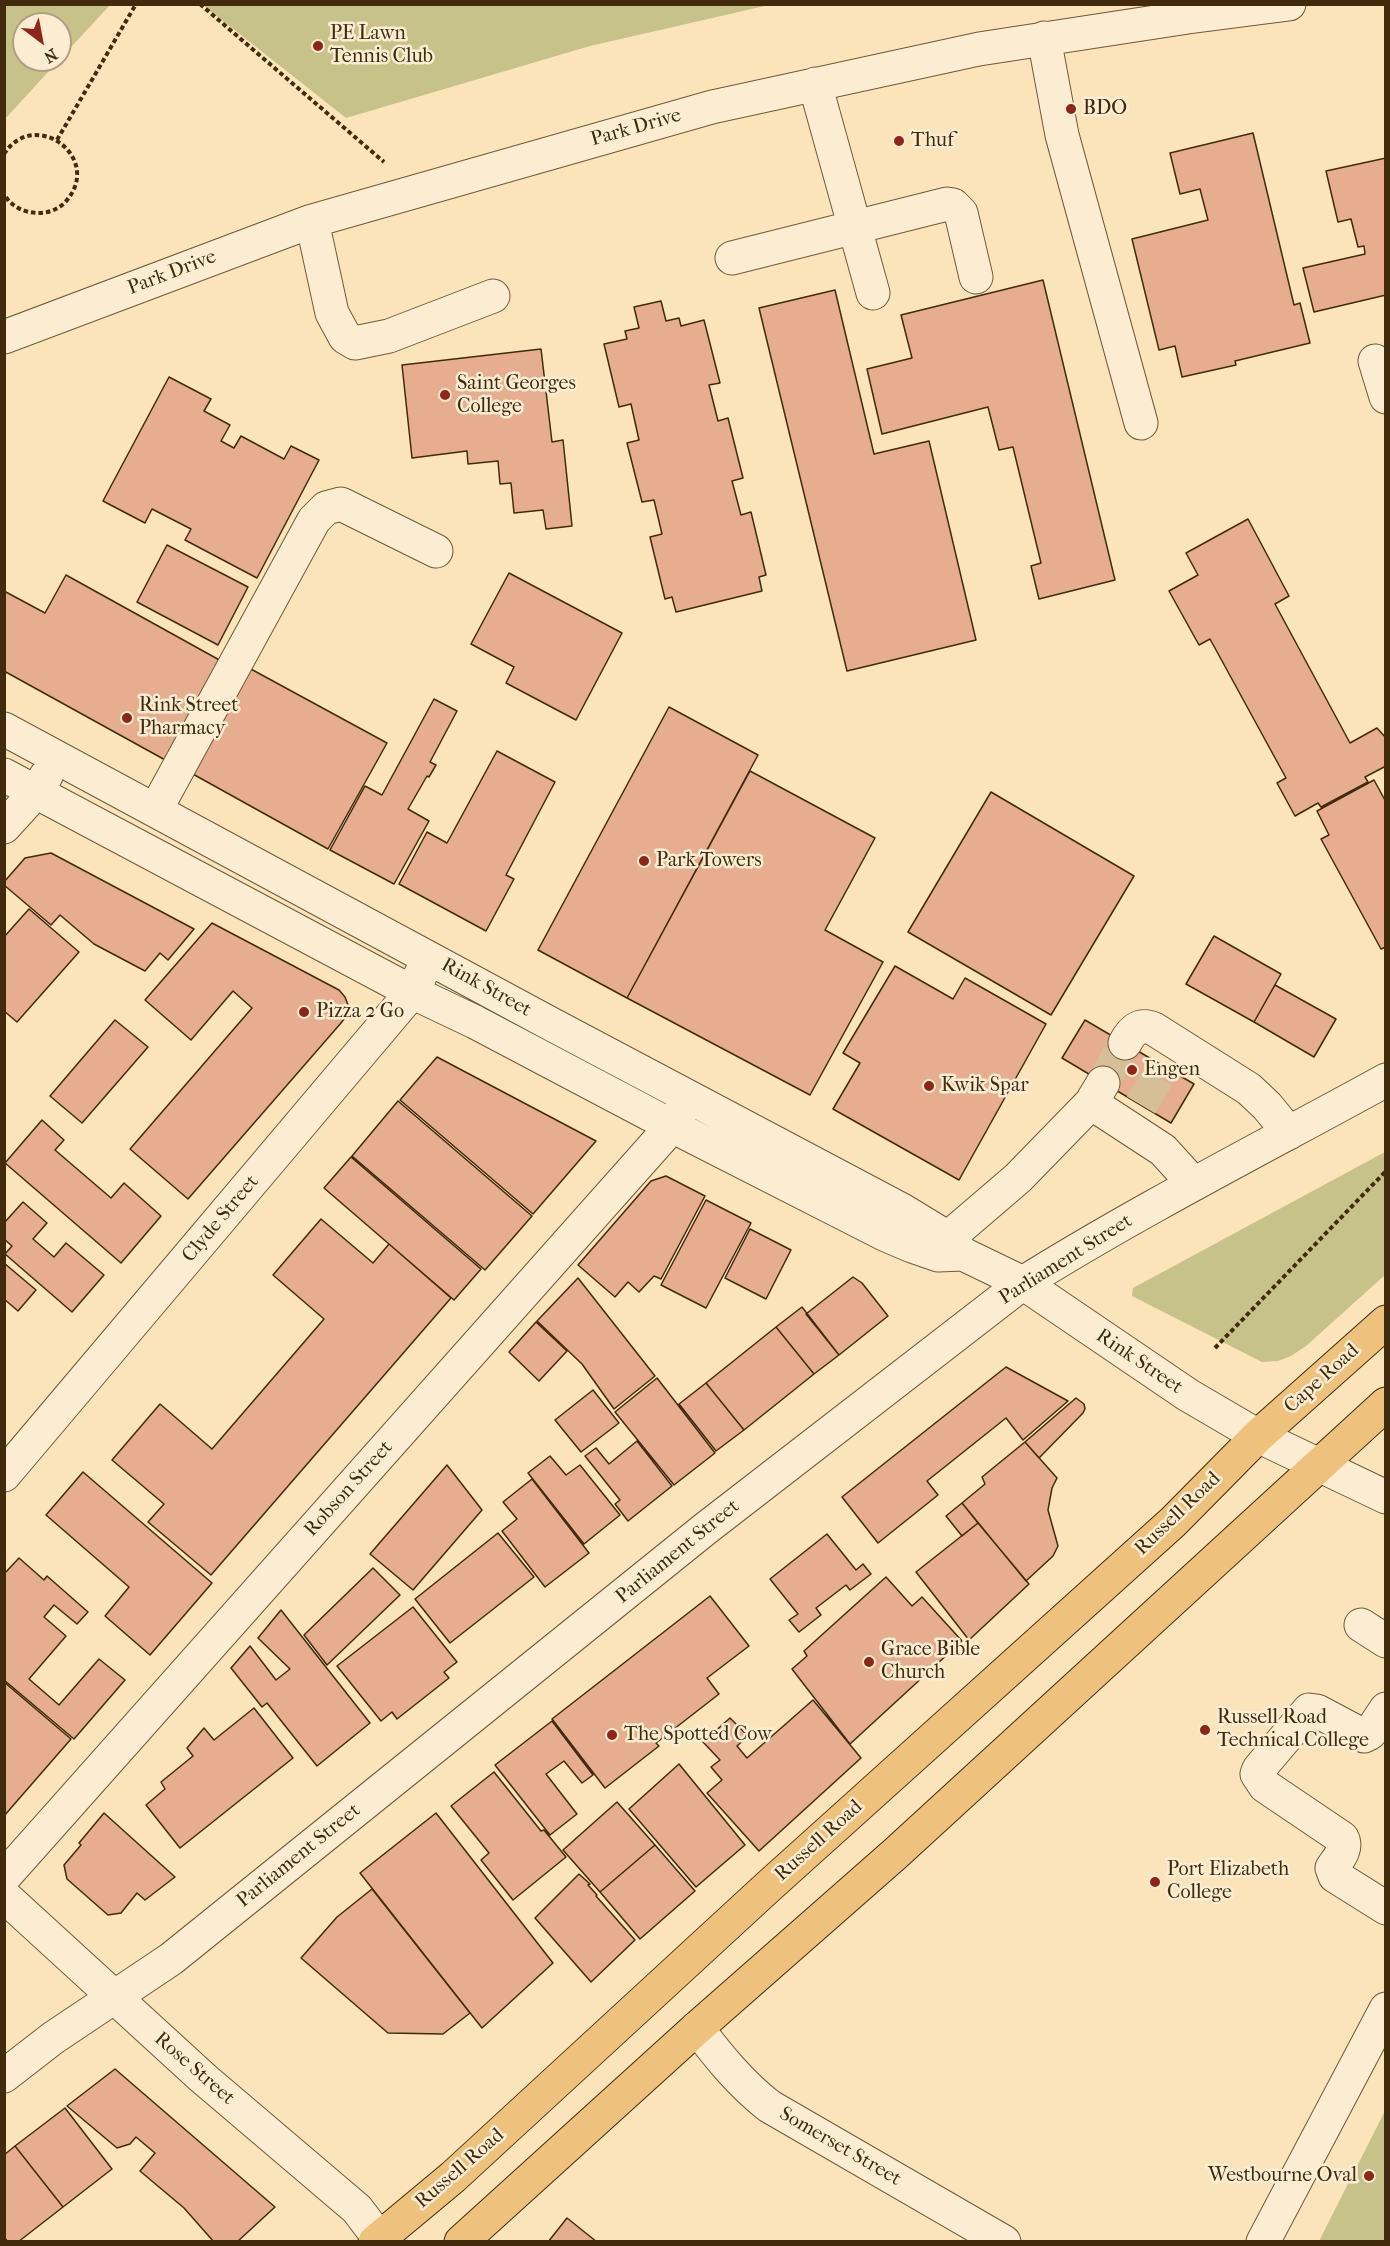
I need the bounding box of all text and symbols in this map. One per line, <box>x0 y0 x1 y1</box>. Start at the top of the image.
north arrow <box>12 12 72 72</box>
place label: PE Lawn Tennis Club <box>330 22 433 69</box>
marker: PE Lawn Tennis Club <box>311 39 325 53</box>
text: N <box>41 45 61 67</box>
place label: BDO <box>1083 97 1127 121</box>
marker: BDO <box>1064 102 1078 116</box>
street label: Park Drive <box>588 104 684 152</box>
place label: Thuf <box>911 129 954 153</box>
marker: Thuf <box>892 134 906 148</box>
street label: Park Drive <box>124 245 220 301</box>
place label: Saint Georges College <box>457 372 576 419</box>
marker: Saint Georges College <box>438 388 452 402</box>
place label: Rink Street Pharmacy <box>139 694 238 741</box>
marker: Rink Street Pharmacy <box>120 711 134 725</box>
place label: Park Towers <box>656 849 762 873</box>
marker: Park Towers <box>637 854 651 868</box>
street label: Rink Street <box>437 953 535 1023</box>
place label: Pizza 2 Go <box>316 1000 404 1024</box>
marker: Pizza 2 Go <box>297 1005 311 1019</box>
place label: Engen <box>1144 1058 1200 1082</box>
marker: Engen <box>1125 1063 1139 1077</box>
place label: Kwik Spar <box>941 1074 1029 1098</box>
marker: Kwik Spar <box>922 1079 936 1093</box>
street label: Clyde Street <box>178 1171 264 1267</box>
street label: Parliament Street <box>995 1209 1137 1311</box>
street label: Rink Street <box>1091 1324 1187 1400</box>
street label: Cape Road <box>1280 1339 1364 1419</box>
street label: Robson Street <box>300 1436 398 1542</box>
street label: Russell Road <box>1130 1467 1226 1561</box>
street label: Parliament Street <box>611 1495 745 1609</box>
place label: Grace Bible Church <box>881 1638 980 1685</box>
marker: Grace Bible Church <box>862 1655 876 1669</box>
place label: Russell Road Technical College <box>1217 1706 1369 1753</box>
place label: The Spotted Cow <box>624 1723 772 1747</box>
marker: Russell Road Technical College <box>1198 1723 1212 1737</box>
marker: The Spotted Cow <box>605 1728 619 1742</box>
street label: Russell Road <box>770 1795 868 1887</box>
street label: Parliament Street <box>232 1799 366 1913</box>
place label: Port Elizabeth College <box>1167 1858 1289 1905</box>
marker: Port Elizabeth College <box>1148 1875 1162 1889</box>
street label: Rose Street <box>149 2028 239 2110</box>
street label: Somerset Street <box>775 2102 905 2192</box>
street label: Russell Road <box>411 2124 509 2214</box>
place label: Westbourne Oval <box>1208 2164 1357 2188</box>
marker: Westbourne Oval <box>1362 2169 1376 2183</box>

